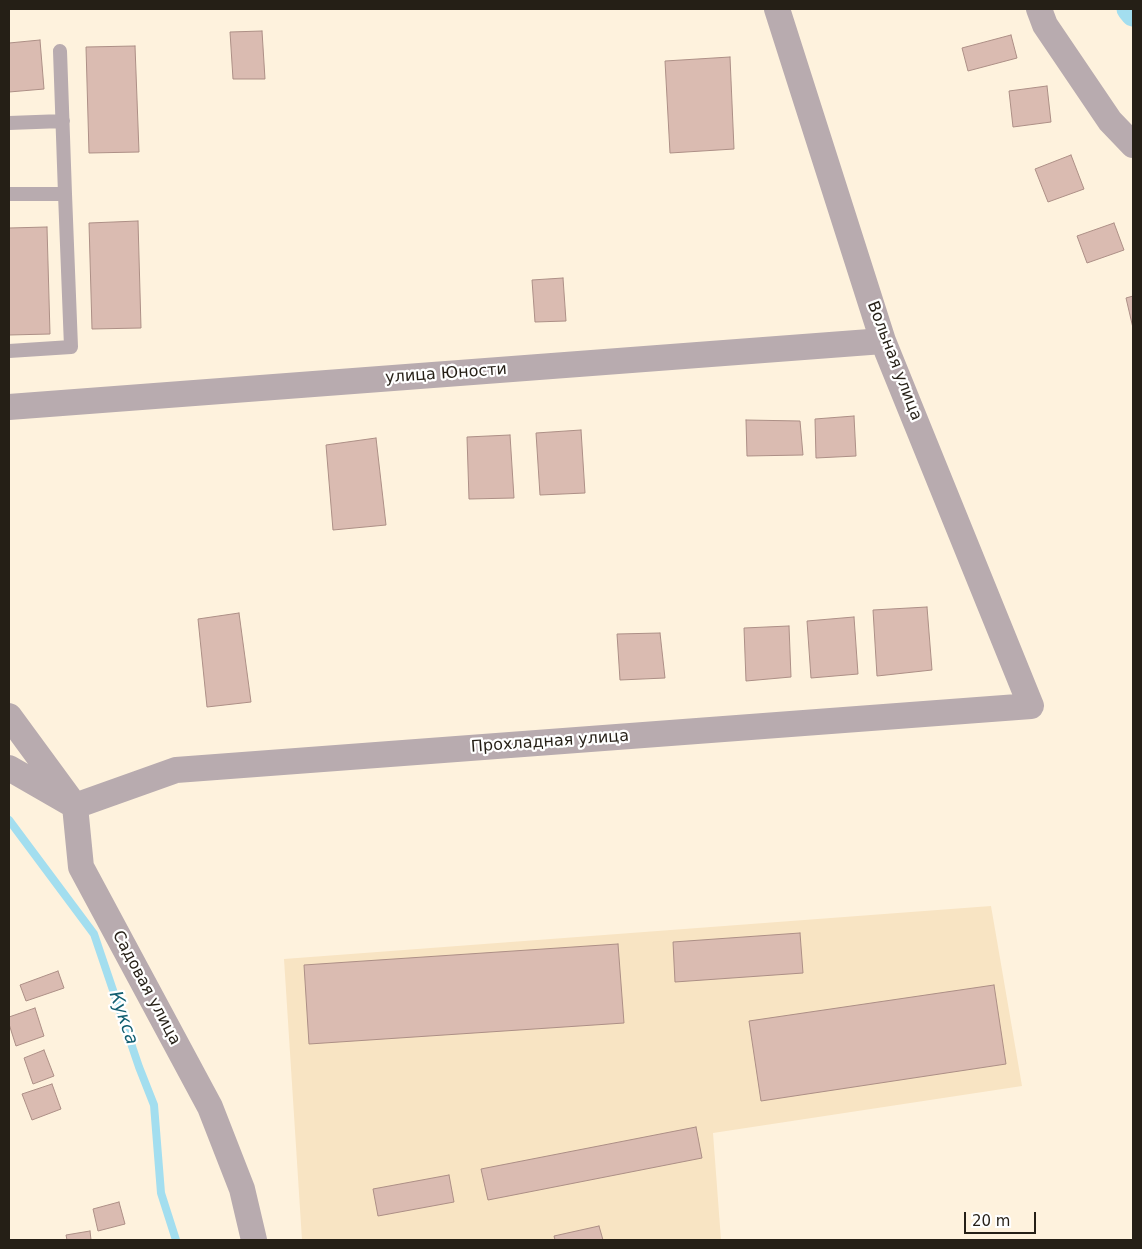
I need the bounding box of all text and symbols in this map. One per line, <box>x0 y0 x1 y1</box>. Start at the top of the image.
street label: Вольная улица <box>862 299 926 423</box>
street label: улица Юности <box>385 360 507 388</box>
street label: Прохладная улица <box>470 727 630 757</box>
street label: Садовая улица <box>108 928 184 1048</box>
water label: Кукса <box>104 988 142 1048</box>
scale bar <box>967 1202 1040 1234</box>
text: 20 m <box>972 1212 1010 1230</box>

